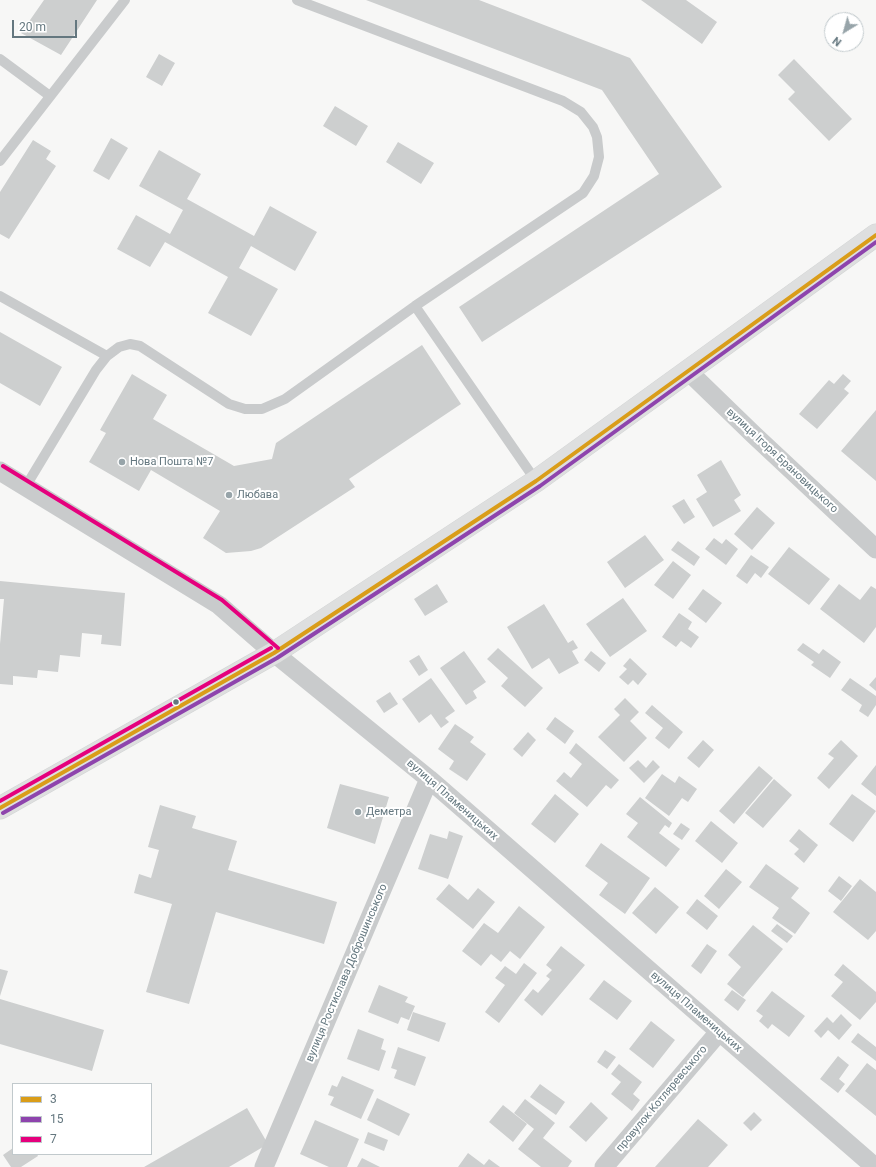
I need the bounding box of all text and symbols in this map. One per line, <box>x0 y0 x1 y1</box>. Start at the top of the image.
scale bar <box>14 12 79 38</box>
north arrow <box>824 12 864 52</box>
text: 20 m <box>19 20 46 34</box>
text: N <box>830 34 844 49</box>
street label: вулиця Ігоря Брановицького <box>723 406 841 516</box>
place label: Нова Пошта №7 <box>130 455 214 469</box>
marker: Нова Пошта №7 <box>117 457 127 467</box>
place label: Любава <box>237 488 278 502</box>
marker: Любава <box>224 490 234 500</box>
unlabelled marker <box>171 697 181 707</box>
street label: вулиця Пламеницьких <box>404 757 500 843</box>
place label: Деметра <box>366 805 411 819</box>
marker: Деметра <box>353 807 363 817</box>
street label: вулиця Ростислава Доброшинського <box>303 882 391 1064</box>
street label: вулиця Пламеницьких <box>648 969 744 1055</box>
street label: провулок Котляревського <box>614 1043 710 1155</box>
legend <box>12 1083 152 1155</box>
text: 3 <box>50 1092 57 1106</box>
text: 15 <box>50 1112 64 1126</box>
text: 7 <box>50 1132 57 1146</box>

